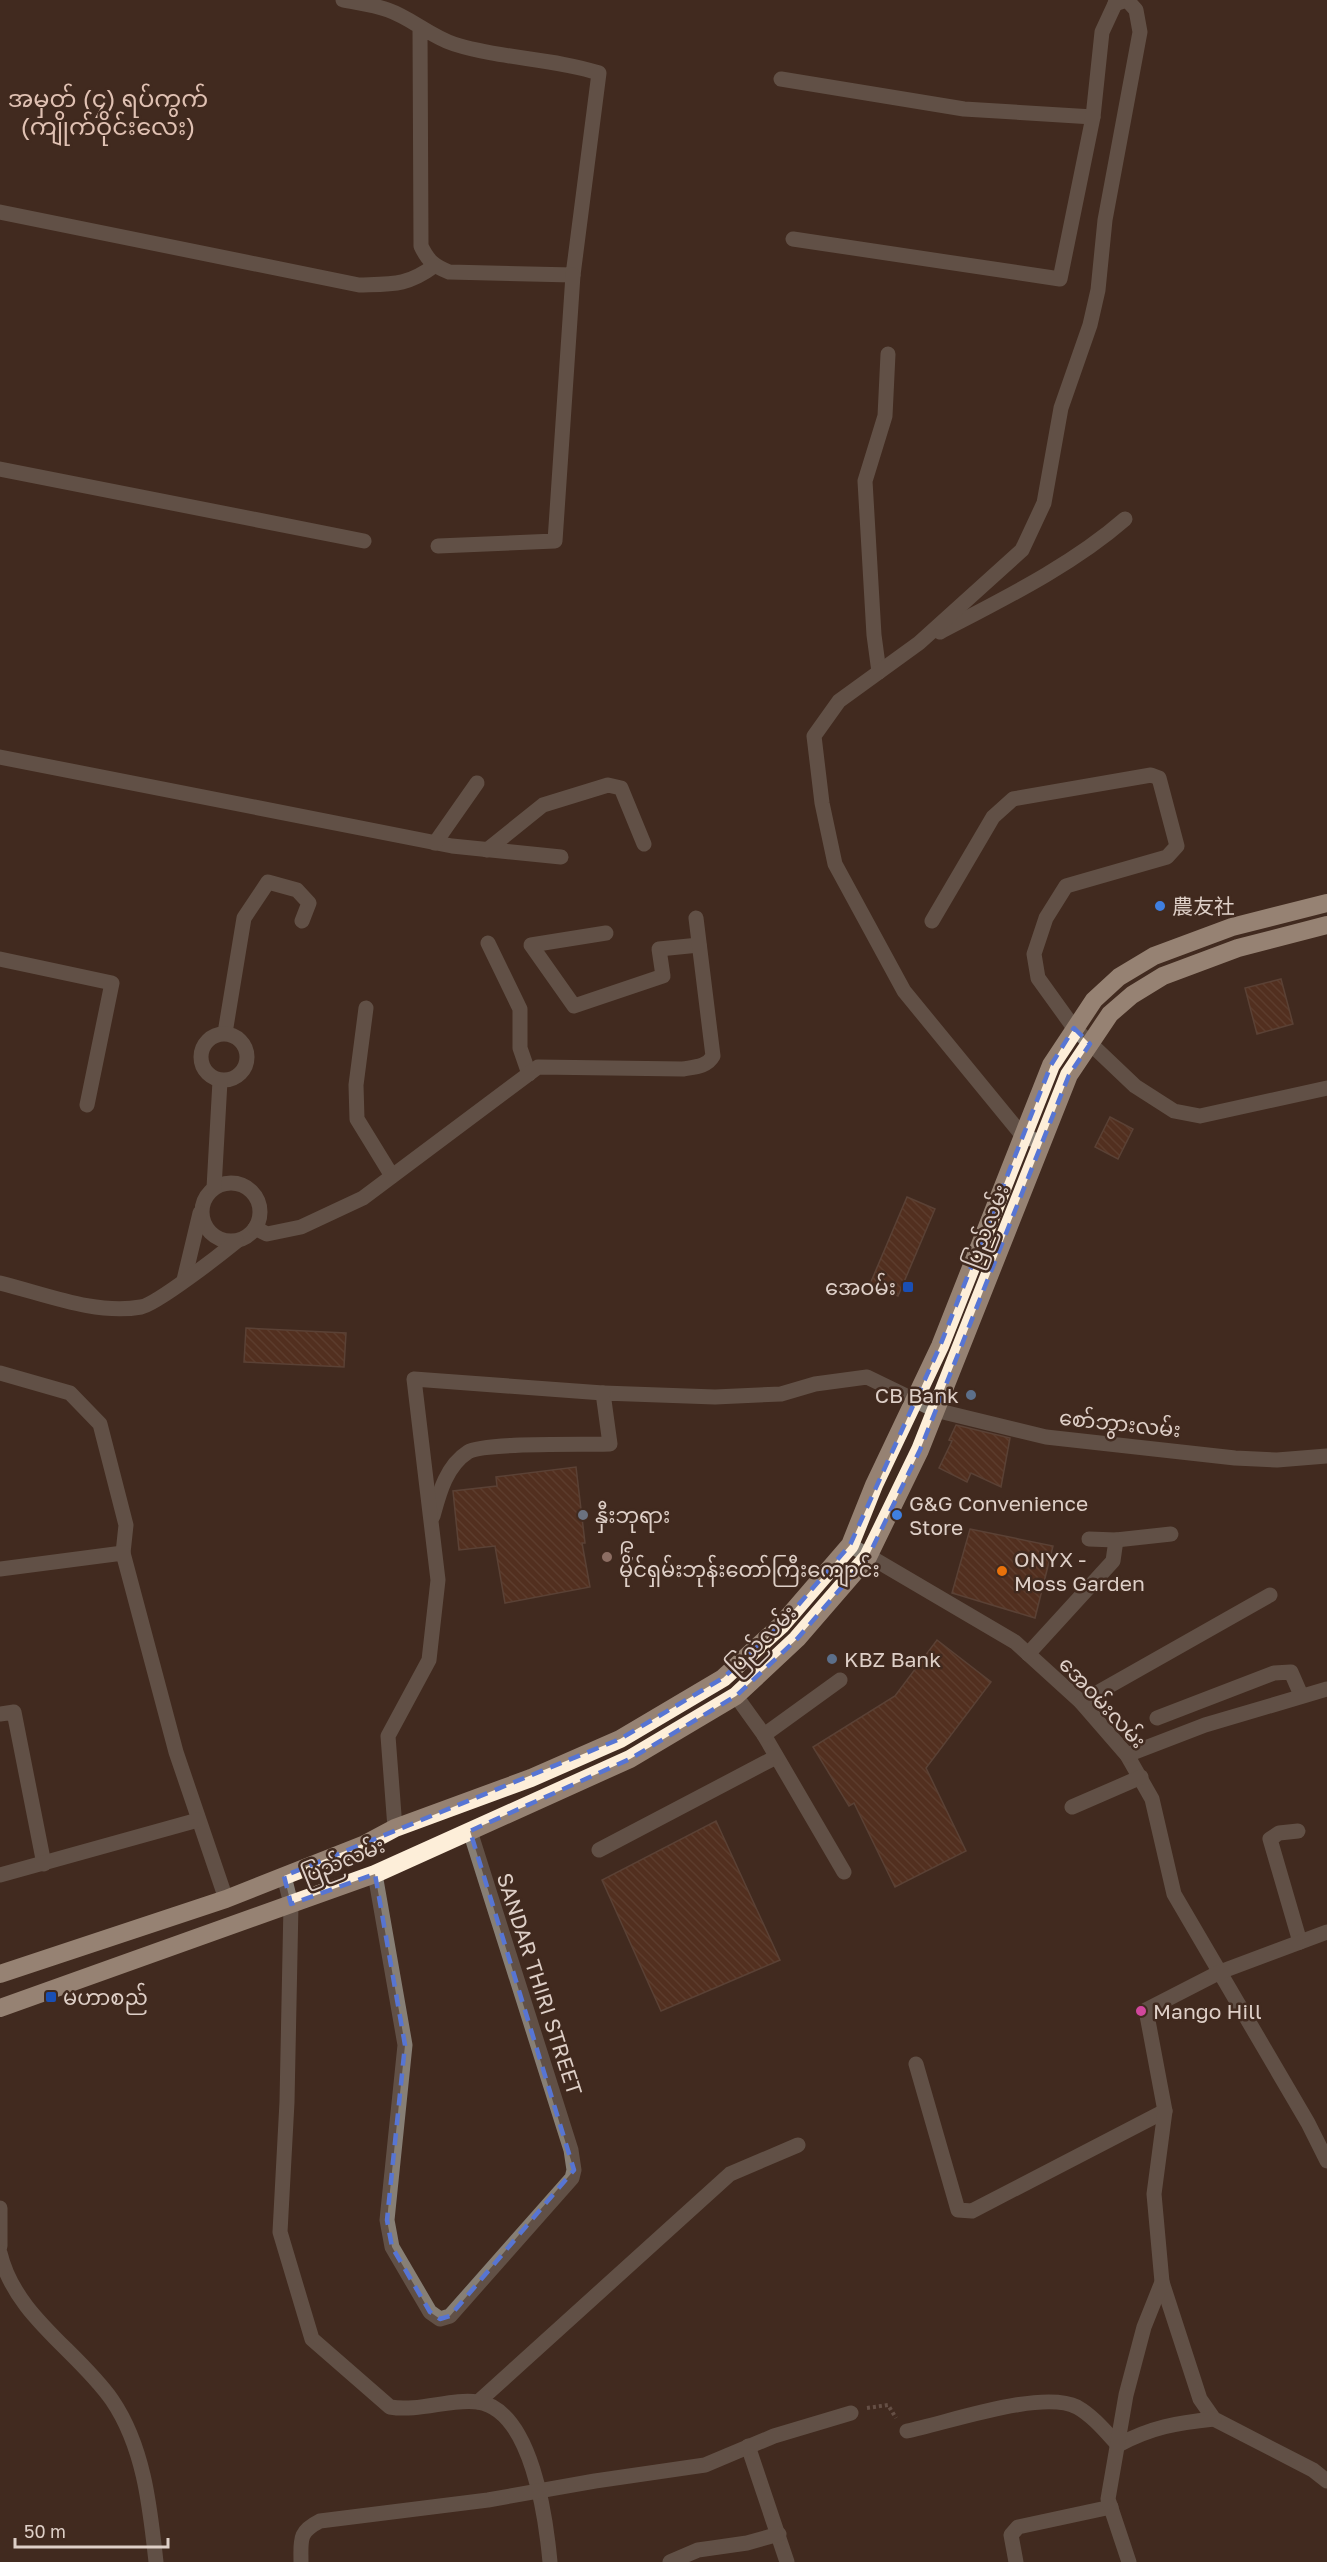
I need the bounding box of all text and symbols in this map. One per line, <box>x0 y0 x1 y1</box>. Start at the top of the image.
district label: အမှတ် (၄) ရပ်ကွက် (ကျိုက်ဝိုင်းလေး) <box>8 83 208 146</box>
place label: 農友社 <box>1172 893 1235 919</box>
marker: 農友社 <box>1153 899 1167 913</box>
street label: ပြည်လမ်း <box>956 1180 1018 1273</box>
place label: အေဝမ်း <box>825 1272 896 1300</box>
marker: အေဝမ်း <box>901 1280 915 1294</box>
place label: CB Bank <box>875 1382 959 1408</box>
marker: CB Bank <box>964 1388 978 1402</box>
street label: စော်ဘွားလမ်း <box>1057 1402 1182 1446</box>
place label: G&G Convenience Store <box>909 1490 1088 1540</box>
place label: နှီးဘုရား <box>595 1500 670 1533</box>
marker: နှီးဘုရား <box>576 1508 590 1522</box>
marker: G&G Convenience Store <box>890 1508 904 1522</box>
place label: ၉ မိုင်ရှမ်းဘုန်းတော်ကြီးကျောင်း <box>619 1532 880 1588</box>
place label: ONYX - Moss Garden <box>1014 1546 1145 1596</box>
marker: ၉ မိုင်ရှမ်းဘုန်းတော်ကြီးကျောင်း <box>600 1550 614 1564</box>
marker: ONYX - Moss Garden <box>995 1564 1009 1578</box>
street label: ပြည်လမ်း <box>719 1597 805 1683</box>
place label: KBZ Bank <box>844 1646 941 1672</box>
street label: အေဝမ်းလမ်း <box>1054 1649 1154 1753</box>
marker: KBZ Bank <box>825 1652 839 1666</box>
street label: ပြည်လမ်း <box>297 1830 390 1893</box>
street label: SANDAR THIRI STREET <box>492 1870 588 2098</box>
place label: မဟာစည် <box>63 1982 148 2015</box>
marker: မဟာစည် <box>44 1990 58 2004</box>
place label: Mango Hill <box>1153 1998 1262 2024</box>
marker: Mango Hill <box>1134 2004 1148 2018</box>
scale bar <box>15 2511 168 2549</box>
text: 50 m <box>24 2520 66 2542</box>

